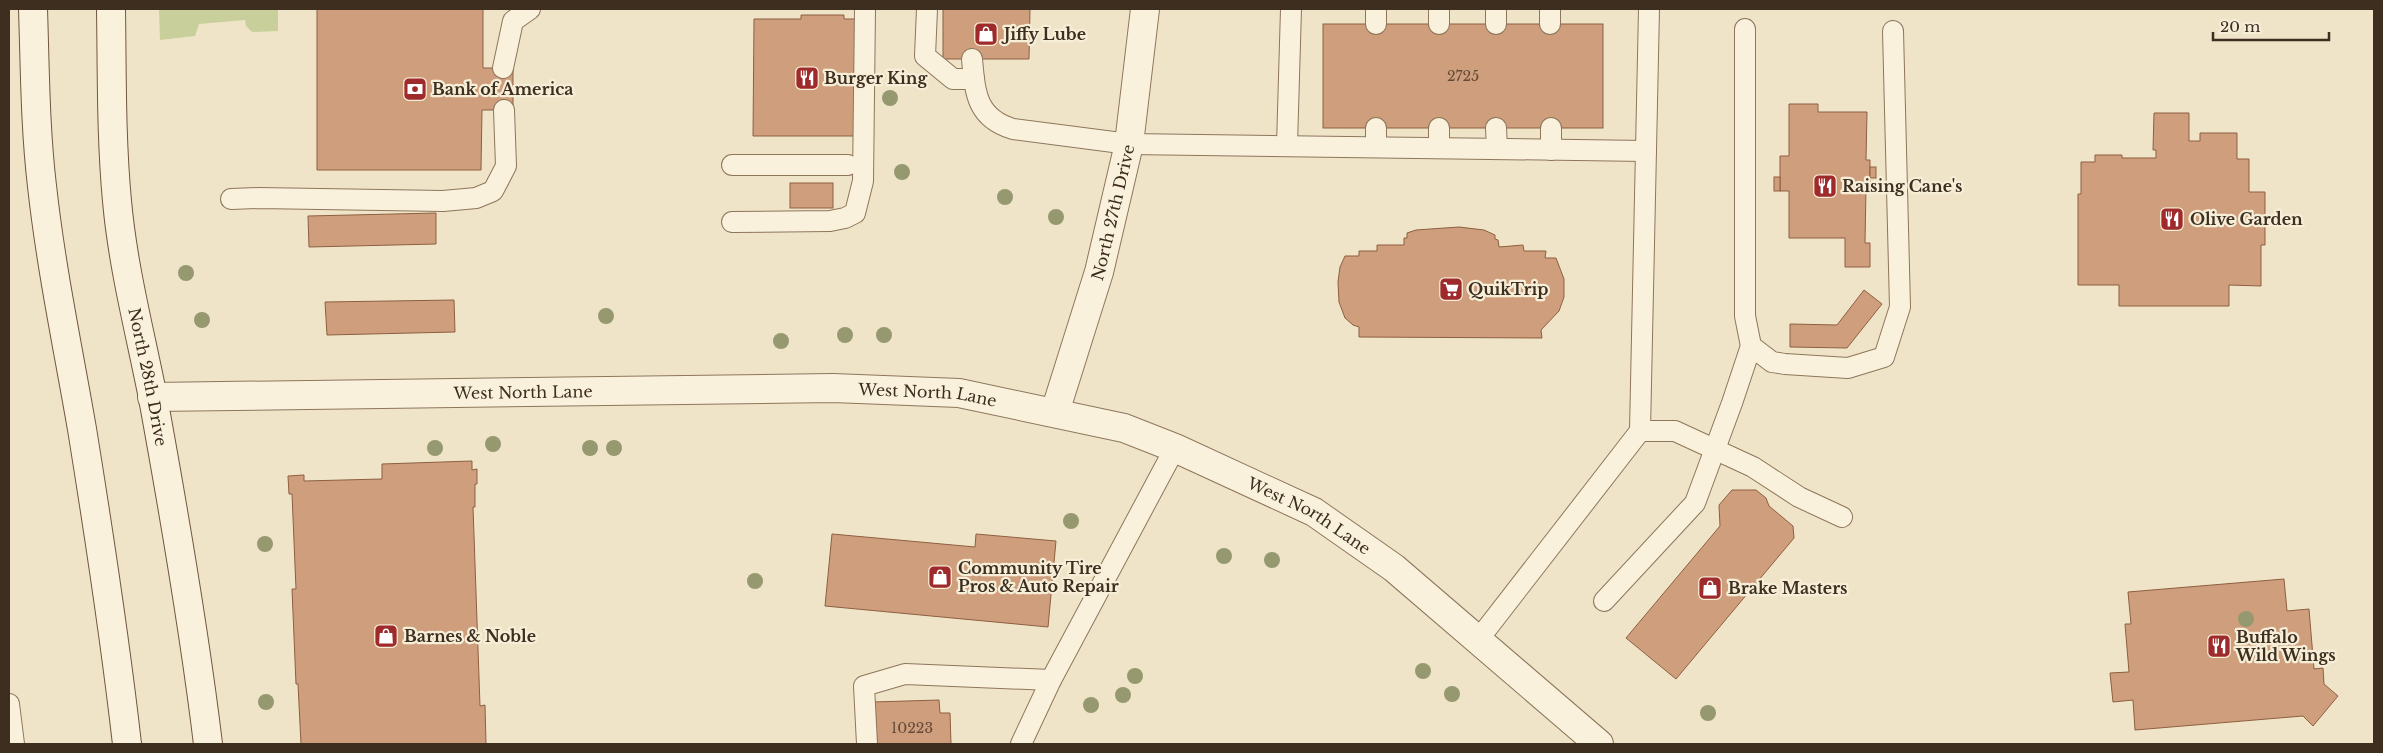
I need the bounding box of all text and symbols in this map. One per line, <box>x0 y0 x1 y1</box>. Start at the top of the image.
scale bar <box>2213 10 2329 42</box>
text: 20 m <box>2220 17 2260 36</box>
shop icon: Jiffy Lube <box>973 21 999 47</box>
place label: Jiffy Lube <box>1001 24 1086 44</box>
restaurant icon: Burger King <box>794 65 820 91</box>
house number: 2725 <box>1447 67 1479 85</box>
place label: Burger King <box>824 68 928 88</box>
bank icon: Bank of America <box>402 76 428 102</box>
place label: Bank of America <box>432 79 573 99</box>
street label: North 27th Drive <box>1087 142 1139 283</box>
restaurant icon: Raising Cane's <box>1812 173 1838 199</box>
place label: Raising Cane's <box>1842 176 1962 196</box>
restaurant icon: Olive Garden <box>2159 206 2185 232</box>
place label: Olive Garden <box>2190 209 2303 229</box>
supermarket icon: QuikTrip <box>1438 276 1464 302</box>
place label: QuikTrip <box>1468 279 1548 299</box>
street label: North 28th Drive <box>124 306 172 448</box>
street label: West North Lane <box>857 379 999 411</box>
street label: West North Lane <box>452 381 593 403</box>
street label: West North Lane <box>1243 472 1375 559</box>
place label: Community Tire Pros & Auto Repair <box>958 558 1119 596</box>
shop icon: Community Tire Pros & Auto Repair <box>927 564 953 590</box>
shop icon: Brake Masters <box>1697 575 1723 601</box>
place label: Brake Masters <box>1728 578 1848 598</box>
shop icon: Barnes & Noble <box>373 623 399 649</box>
place label: Barnes & Noble <box>404 626 536 646</box>
place label: Buffalo Wild Wings <box>2235 627 2336 665</box>
restaurant icon: Buffalo Wild Wings <box>2206 633 2232 659</box>
house number: 10223 <box>891 719 933 737</box>

